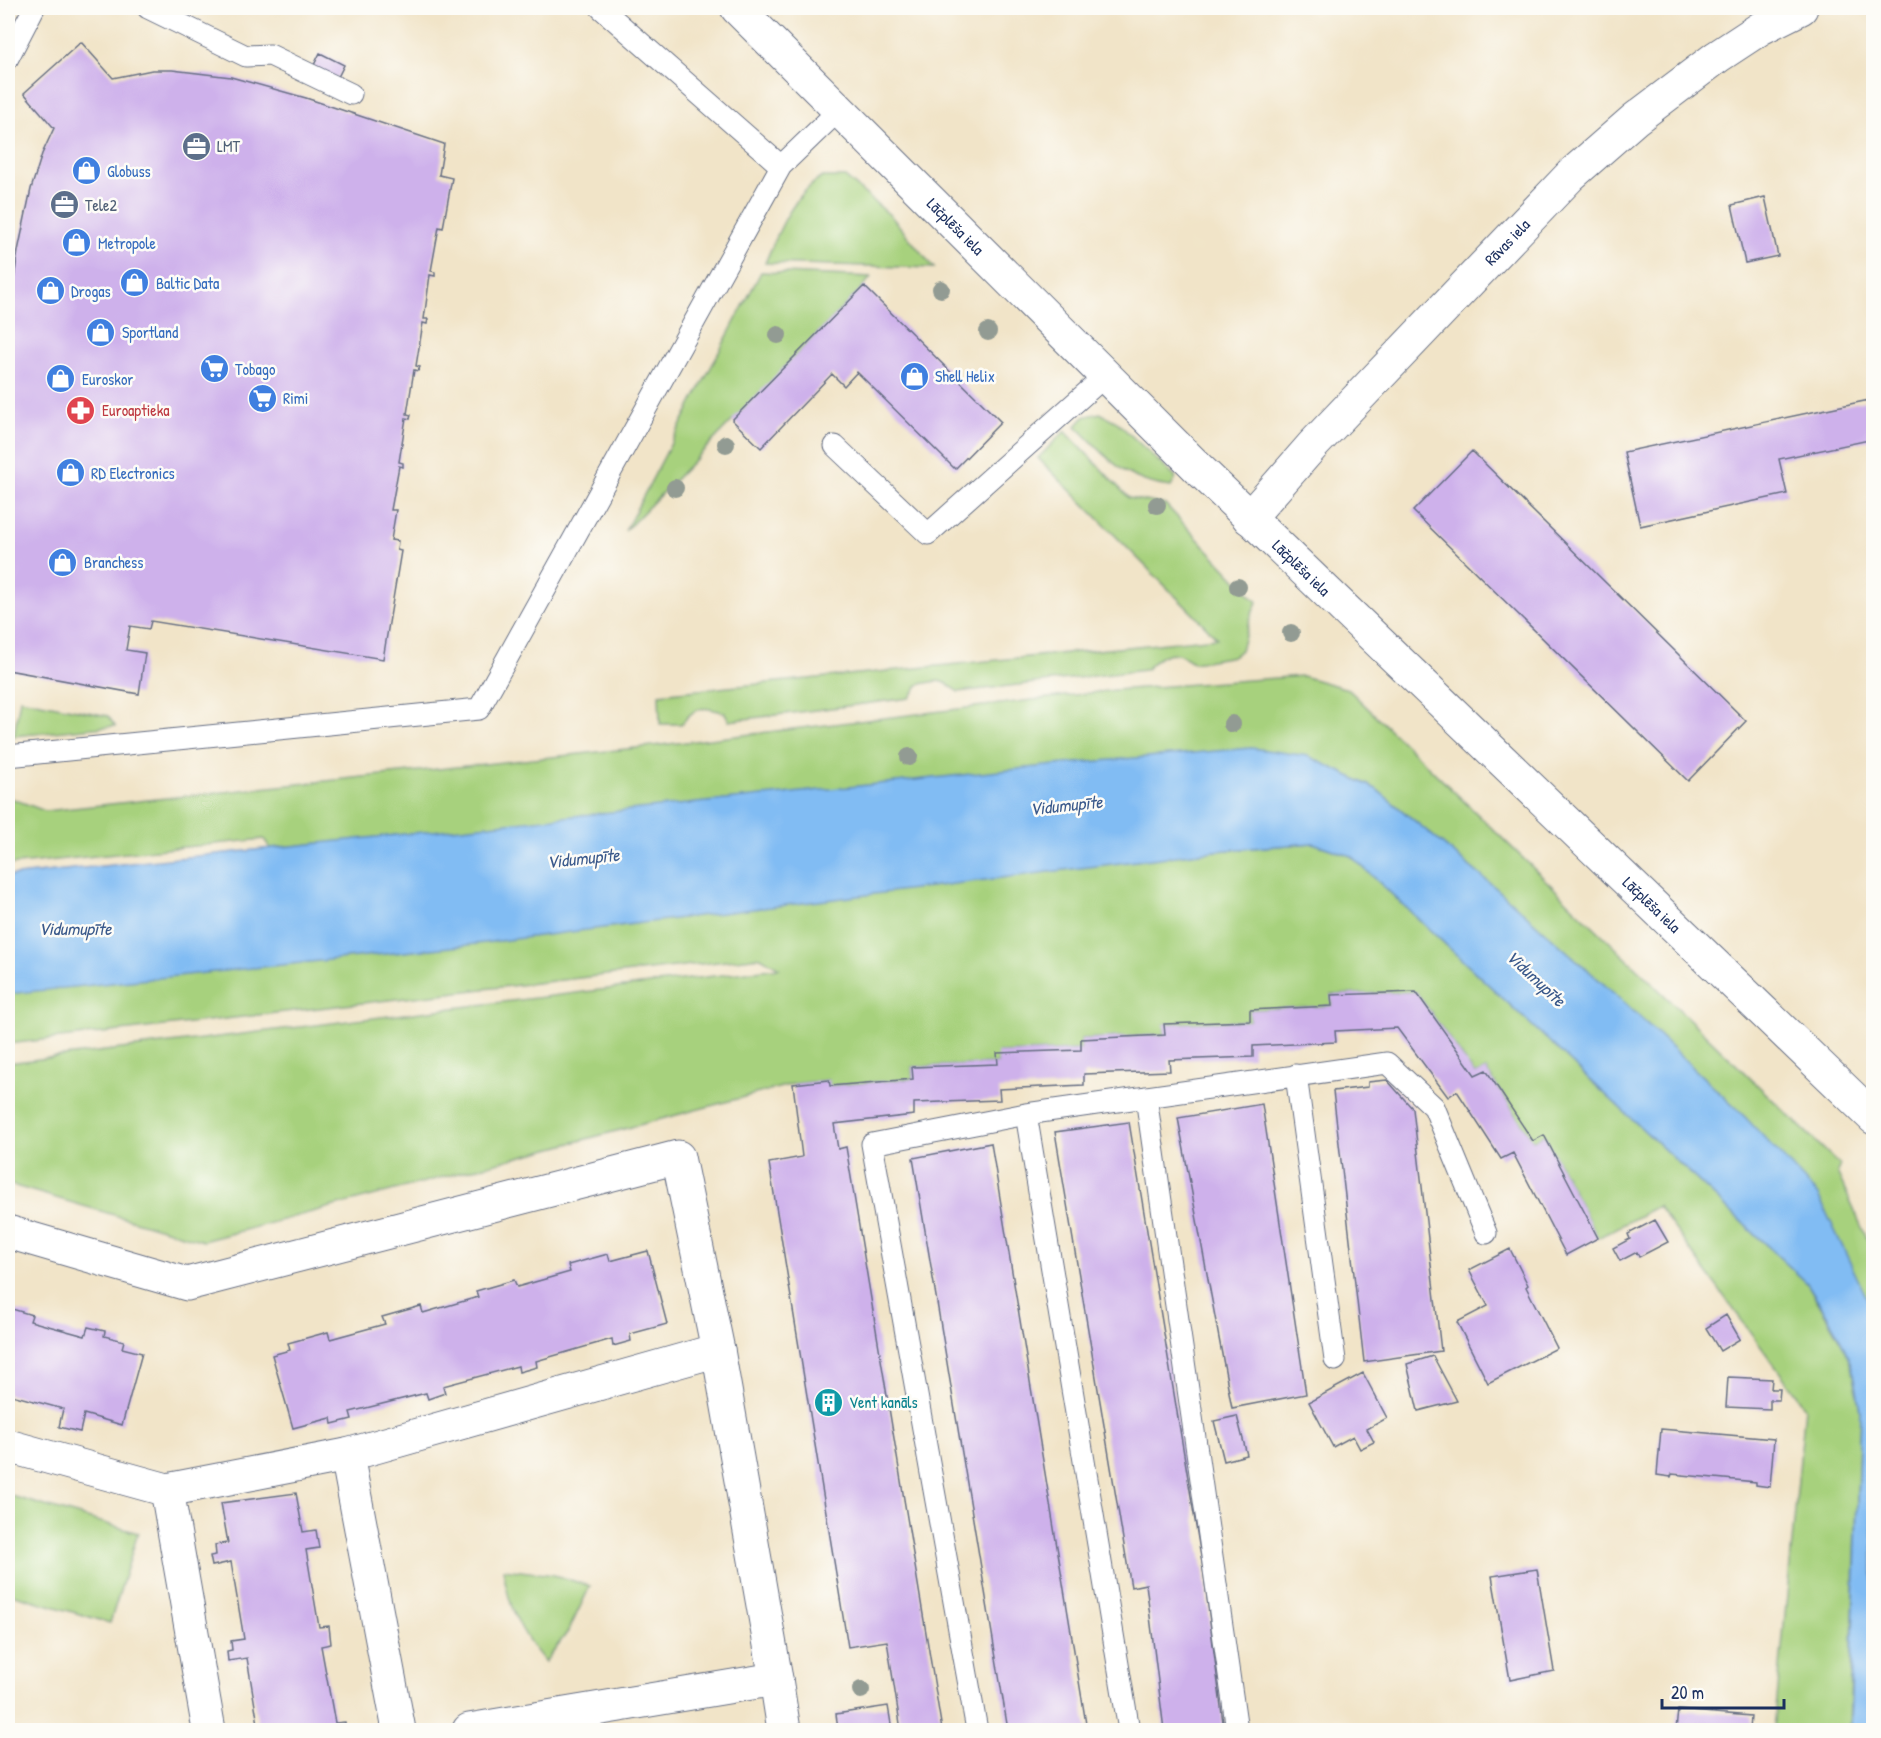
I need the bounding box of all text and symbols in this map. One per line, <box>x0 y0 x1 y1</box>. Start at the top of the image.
office icon: LMT <box>180 130 212 162</box>
place label: LMT <box>217 135 240 157</box>
shop icon: Globuss <box>70 155 102 187</box>
place label: Globuss <box>107 160 151 182</box>
office icon: Tele2 <box>48 189 80 221</box>
street label: Lāčplēša iela <box>922 193 989 260</box>
place label: Tele2 <box>85 194 117 216</box>
street label: Rāvas iela <box>1480 214 1535 270</box>
shop icon: Metropole <box>61 227 93 259</box>
place label: Metropole <box>98 232 157 254</box>
shop icon: Baltic Data <box>119 267 151 299</box>
place label: Baltic Data <box>156 272 219 294</box>
shop icon: Drogas <box>34 275 66 307</box>
place label: Drogas <box>71 280 111 302</box>
shop icon: Sportland <box>85 316 117 348</box>
place label: Sportland <box>122 321 178 343</box>
supermarket icon: Tobago <box>198 353 230 385</box>
place label: Tobago <box>235 358 276 380</box>
shop icon: Shell Helix <box>898 360 930 392</box>
shop icon: Euroskor <box>45 363 77 395</box>
place label: Shell Helix <box>935 365 995 387</box>
place label: Euroskor <box>82 368 134 390</box>
supermarket icon: Rimi <box>246 382 278 414</box>
place label: Rimi <box>283 387 308 409</box>
pharmacy icon: Euroaptieka <box>65 394 97 426</box>
place label: Euroaptieka <box>102 399 170 421</box>
shop icon: RD Electronics <box>54 457 86 489</box>
place label: RD Electronics <box>91 462 175 484</box>
street label: Lāčplēša iela <box>1268 535 1335 601</box>
shop icon: Branchess <box>47 546 79 578</box>
place label: Branchess <box>84 551 143 573</box>
water label: Vidumupīte <box>1028 789 1104 821</box>
water label: Vidumupīte <box>545 842 621 874</box>
street label: Lāčplēša iela <box>1618 871 1686 938</box>
water label: Vidumupīte <box>39 916 112 941</box>
water label: Vidumupīte <box>1501 944 1572 1013</box>
building icon: Vent kanāls <box>812 1386 844 1418</box>
place label: Vent kanāls <box>849 1391 918 1413</box>
scale bar <box>1662 1672 1784 1710</box>
text: 20 m <box>1671 1680 1704 1705</box>

